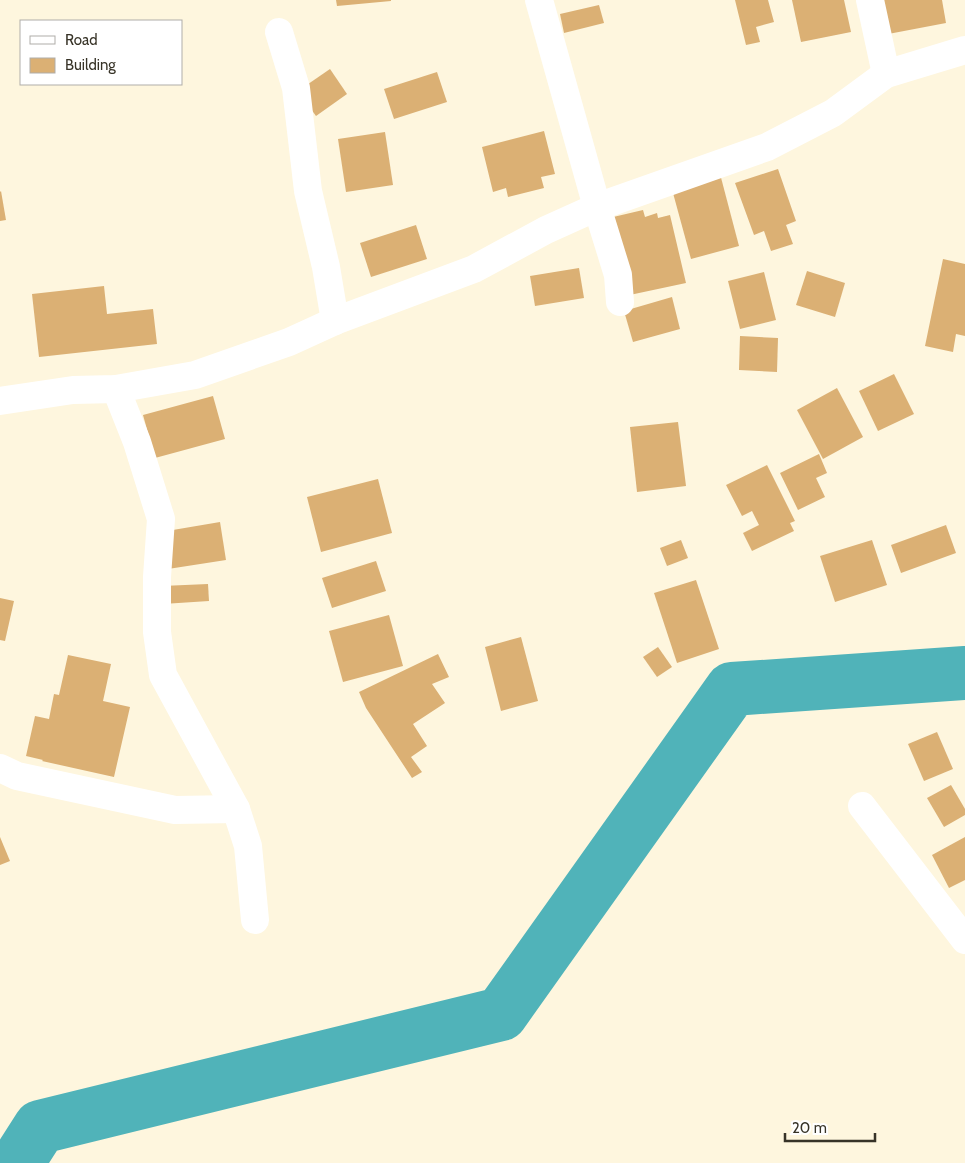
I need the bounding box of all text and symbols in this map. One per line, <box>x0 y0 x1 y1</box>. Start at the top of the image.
legend <box>20 20 182 85</box>
text: Road <box>65 31 98 49</box>
text: Building <box>65 56 116 74</box>
scale bar <box>785 1110 875 1142</box>
text: 20 m <box>792 1119 827 1137</box>

